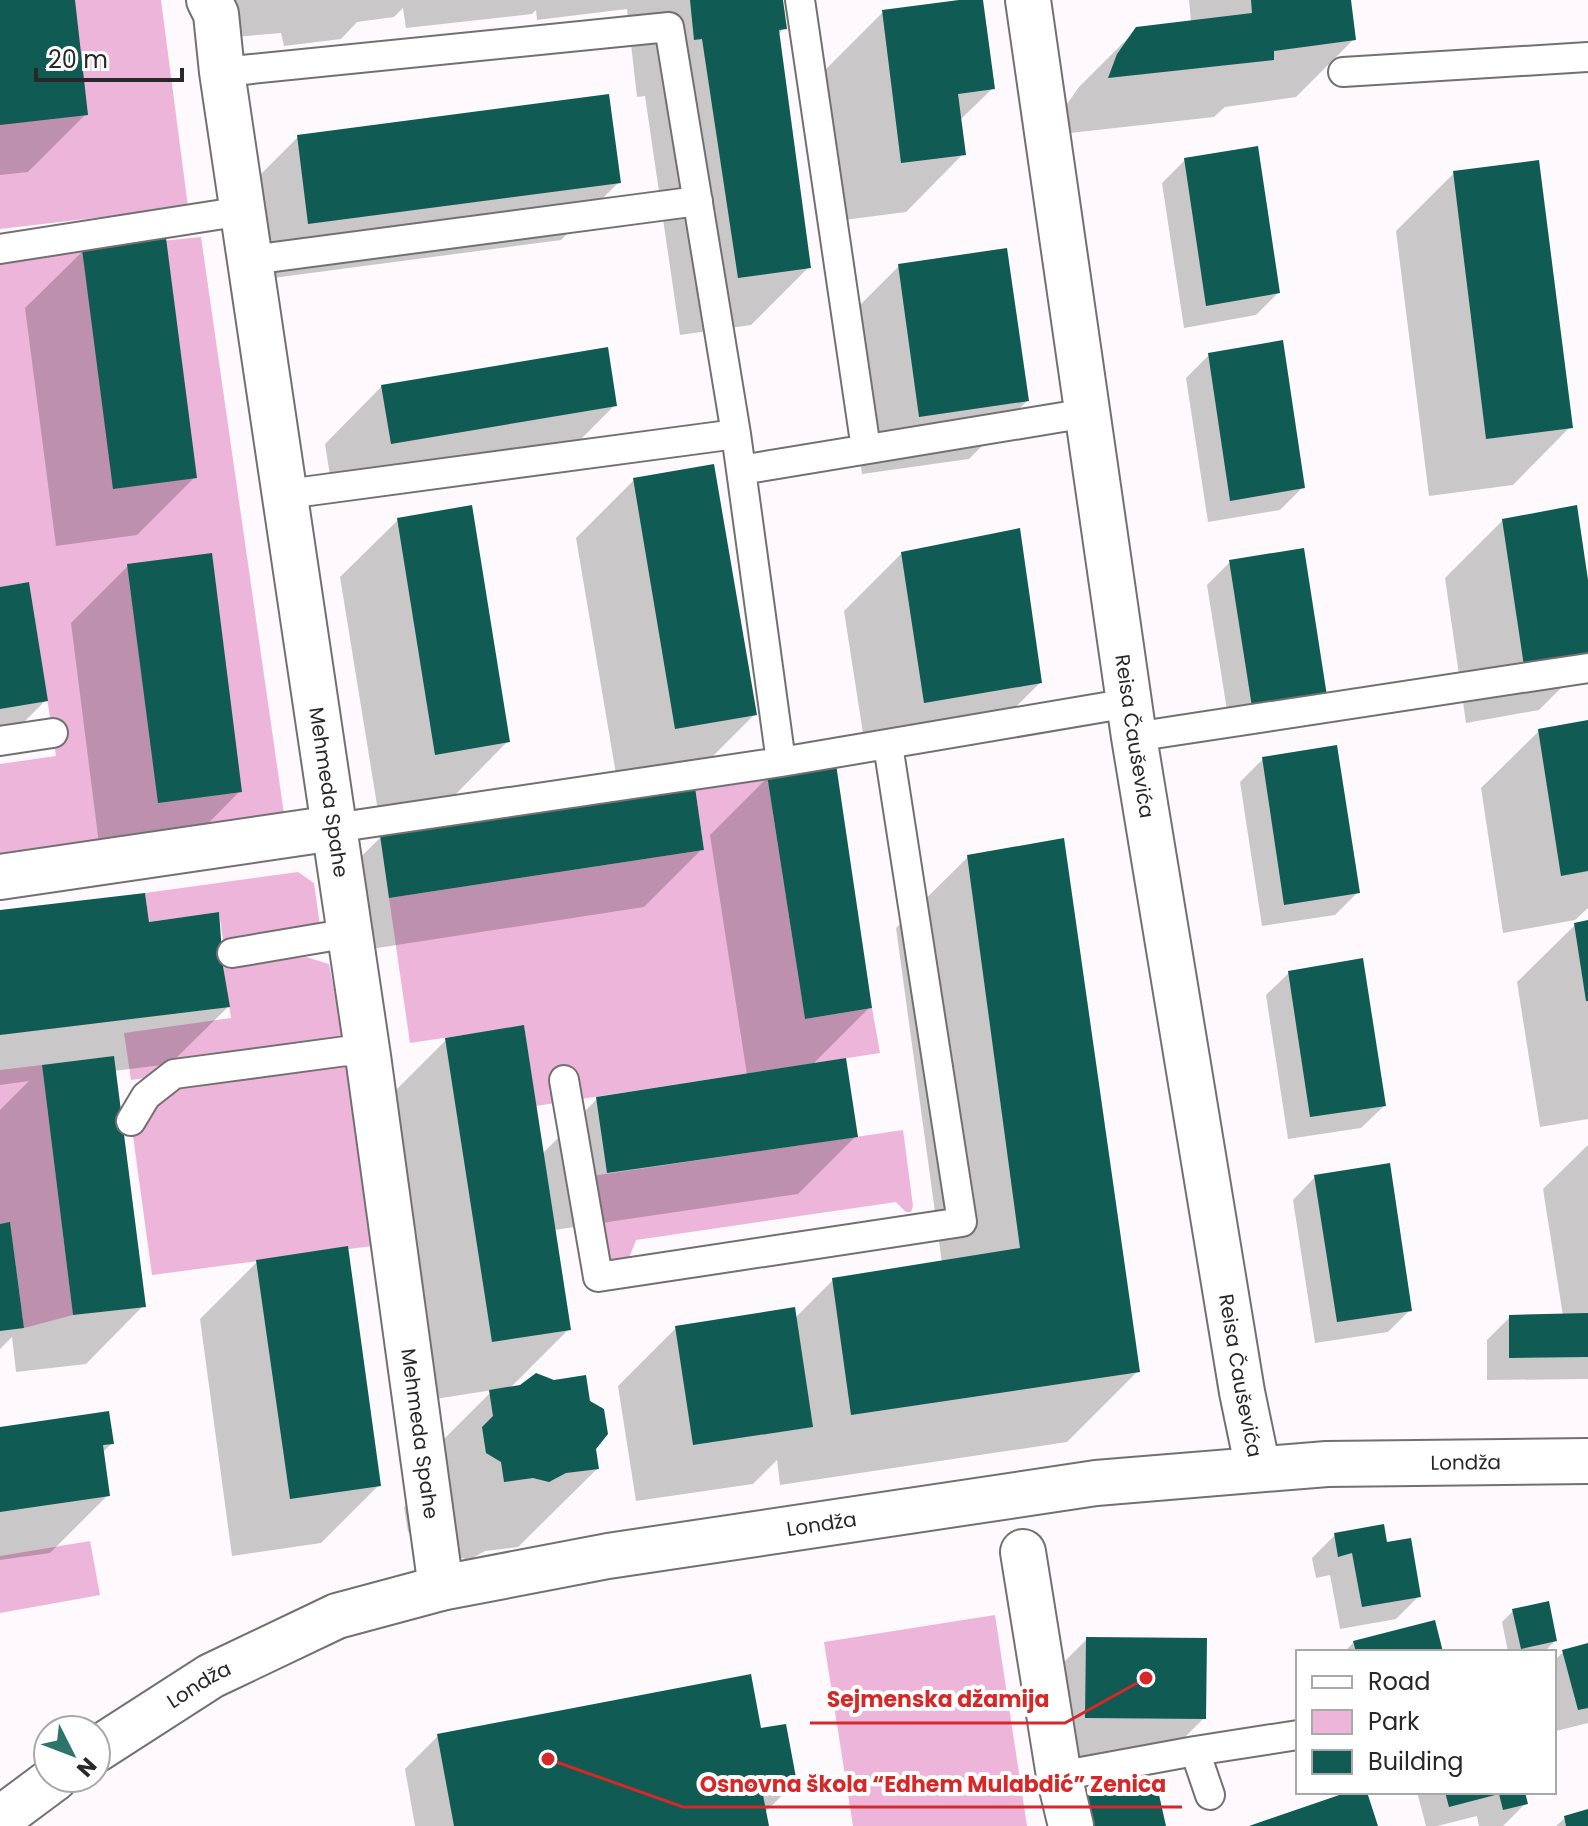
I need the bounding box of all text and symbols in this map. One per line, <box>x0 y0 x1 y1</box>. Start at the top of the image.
scale bar <box>36 32 182 82</box>
text: 20 m <box>48 43 108 76</box>
street label: Reisa Čauševića <box>1108 653 1161 820</box>
street label: Mehmeda Spahe <box>302 705 355 879</box>
street label: Reisa Čauševića <box>1212 1292 1269 1460</box>
street label: Mehmeda Spahe <box>394 1347 445 1521</box>
street label: Londža <box>1430 1448 1501 1477</box>
street label: Londža <box>785 1505 858 1543</box>
legend <box>1296 1650 1556 1794</box>
street label: Londža <box>161 1655 235 1715</box>
text: Road <box>1368 1665 1430 1698</box>
callout: Sejmenska džamija <box>810 1677 1065 1723</box>
text: Sejmenska džamija <box>827 1684 1049 1715</box>
text: Park <box>1368 1705 1420 1738</box>
north arrow <box>32 1714 112 1794</box>
text: Building <box>1368 1745 1464 1778</box>
text: N <box>69 1751 104 1784</box>
callout: Osnovna škola “Edhem Mulabdić” Zenica <box>683 1761 1182 1807</box>
text: Osnovna škola “Edhem Mulabdić” Zenica <box>700 1769 1166 1800</box>

